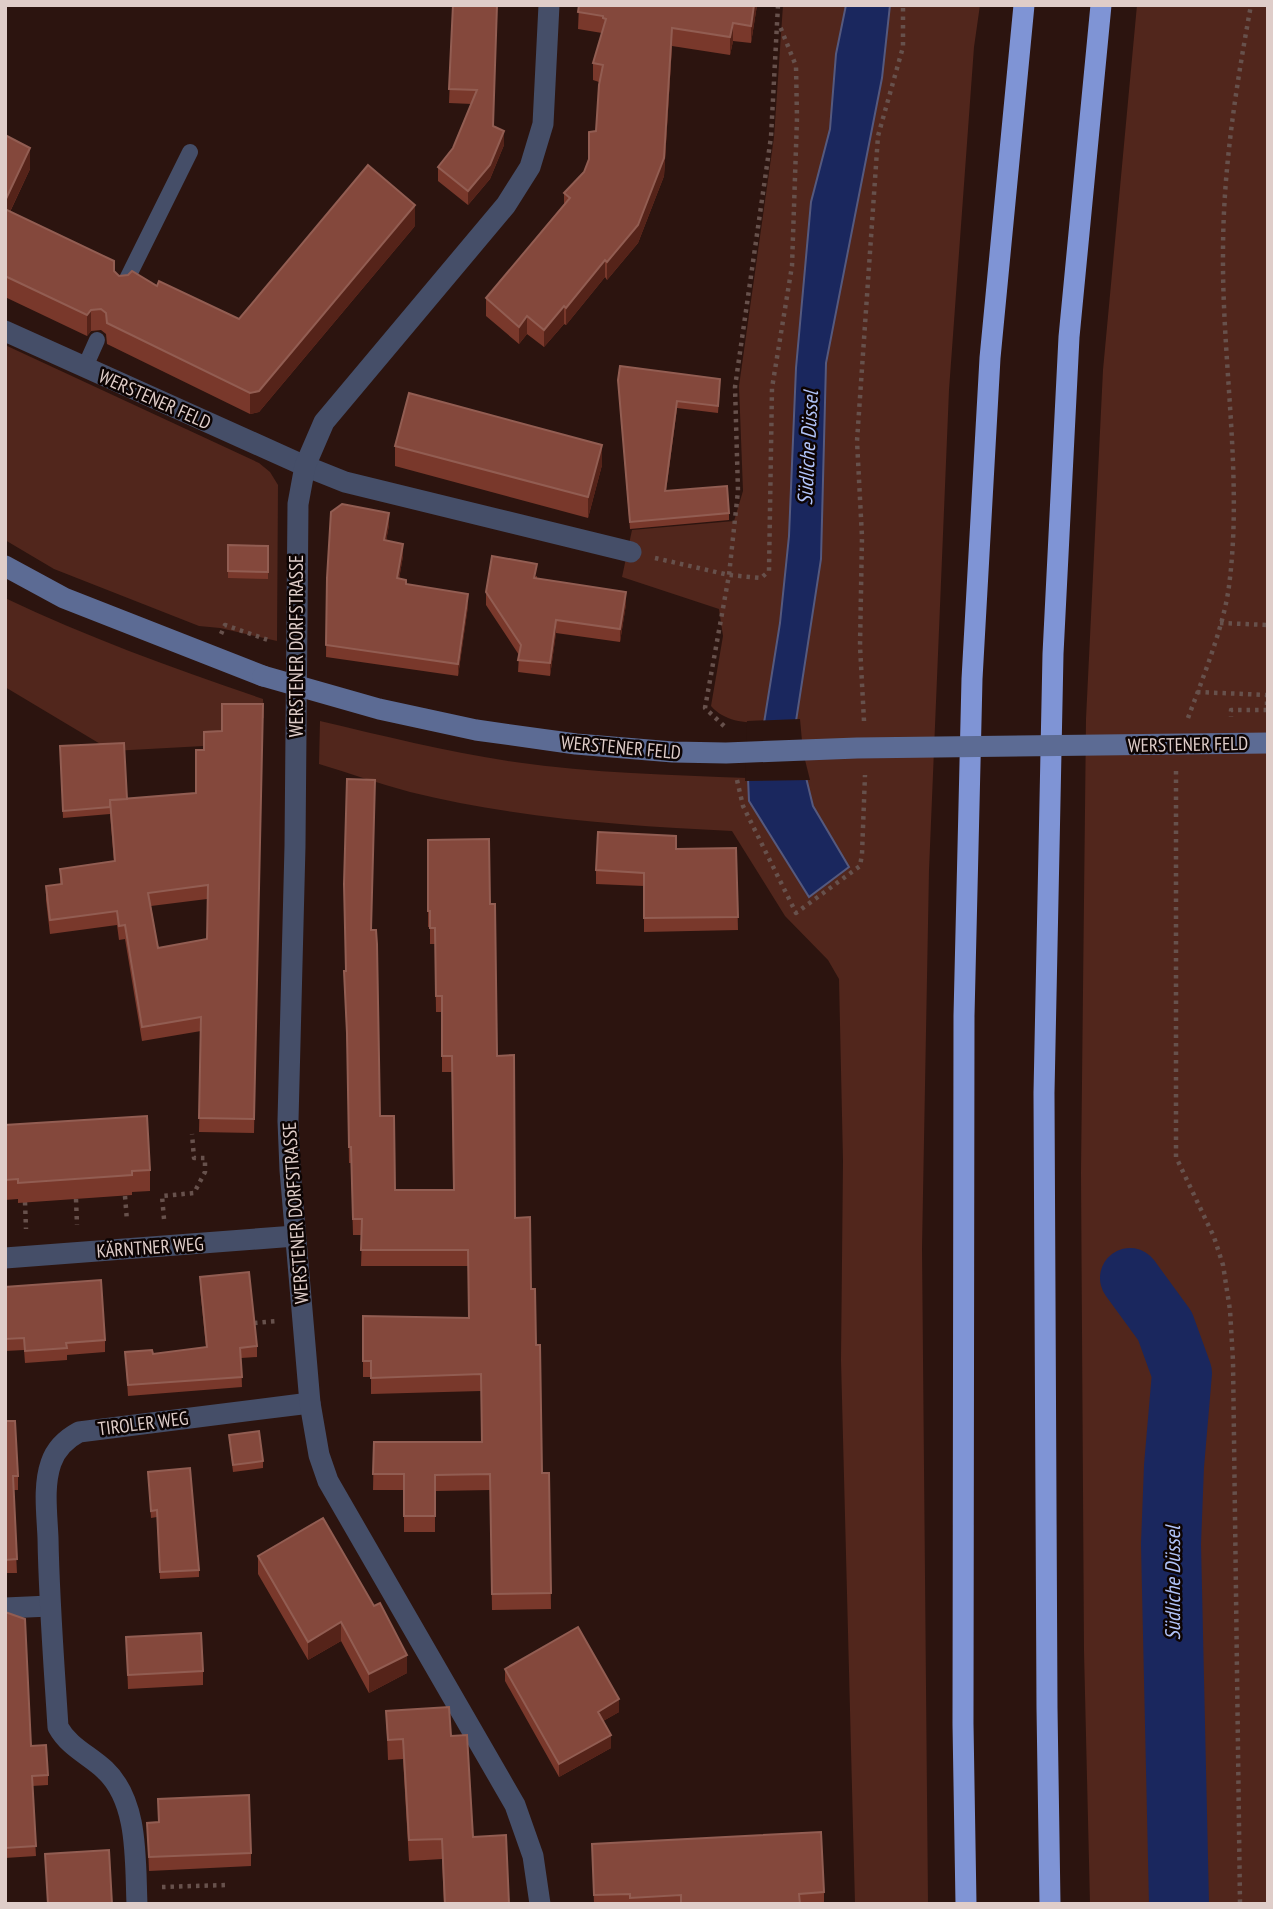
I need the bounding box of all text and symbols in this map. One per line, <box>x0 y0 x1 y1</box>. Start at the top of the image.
street label: WERSTENER FELD <box>95 364 215 434</box>
water label: Südliche Düssel <box>791 388 824 506</box>
street label: WERSTENER DORFSTRASSE <box>284 555 308 737</box>
street label: WERSTENER FELD <box>560 730 682 764</box>
street label: WERSTENER FELD <box>1128 731 1248 757</box>
street label: WERSTENER DORFSTRASSE <box>277 1121 313 1305</box>
street label: KÄRNTNER WEG <box>96 1231 204 1263</box>
street label: TIROLER WEG <box>96 1406 190 1440</box>
water label: Südliche Düssel <box>1159 1524 1186 1640</box>

